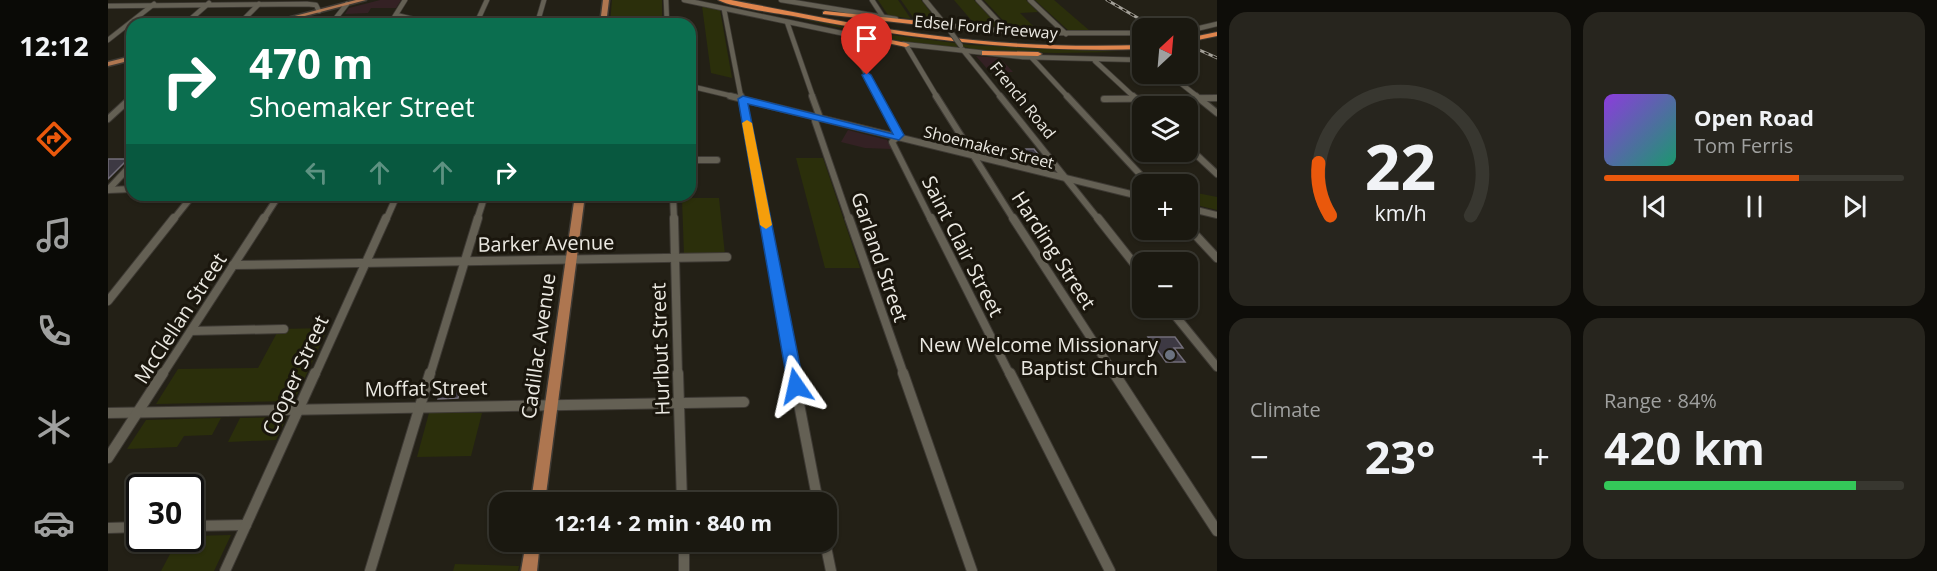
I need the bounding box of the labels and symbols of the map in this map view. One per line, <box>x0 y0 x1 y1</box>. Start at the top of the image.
street label: Edsel Ford Freeway <box>913 10 1060 44</box>
pin <box>841 13 892 75</box>
north arrow <box>1132 18 1198 84</box>
street label: French Road <box>985 57 1061 143</box>
street label: Shoemaker Street <box>921 120 1057 174</box>
street label: Saint Clair Street <box>916 171 1010 321</box>
street label: Harding Street <box>1006 186 1102 314</box>
street label: Garland Street <box>845 189 915 325</box>
street label: Barker Avenue <box>477 228 615 258</box>
street label: McClellan Street <box>128 247 232 389</box>
street label: Cadillac Avenue <box>514 272 562 420</box>
street label: Hurlbut Street <box>644 282 676 416</box>
street label: Cooper Street <box>255 311 335 439</box>
place label: New Welcome Missionary Baptist Church <box>919 331 1159 381</box>
marker: New Welcome Missionary Baptist Church <box>1163 348 1177 362</box>
position arrow <box>764 354 828 418</box>
street label: Moffat Street <box>364 373 488 403</box>
speed limit sign: 30 <box>126 474 204 552</box>

